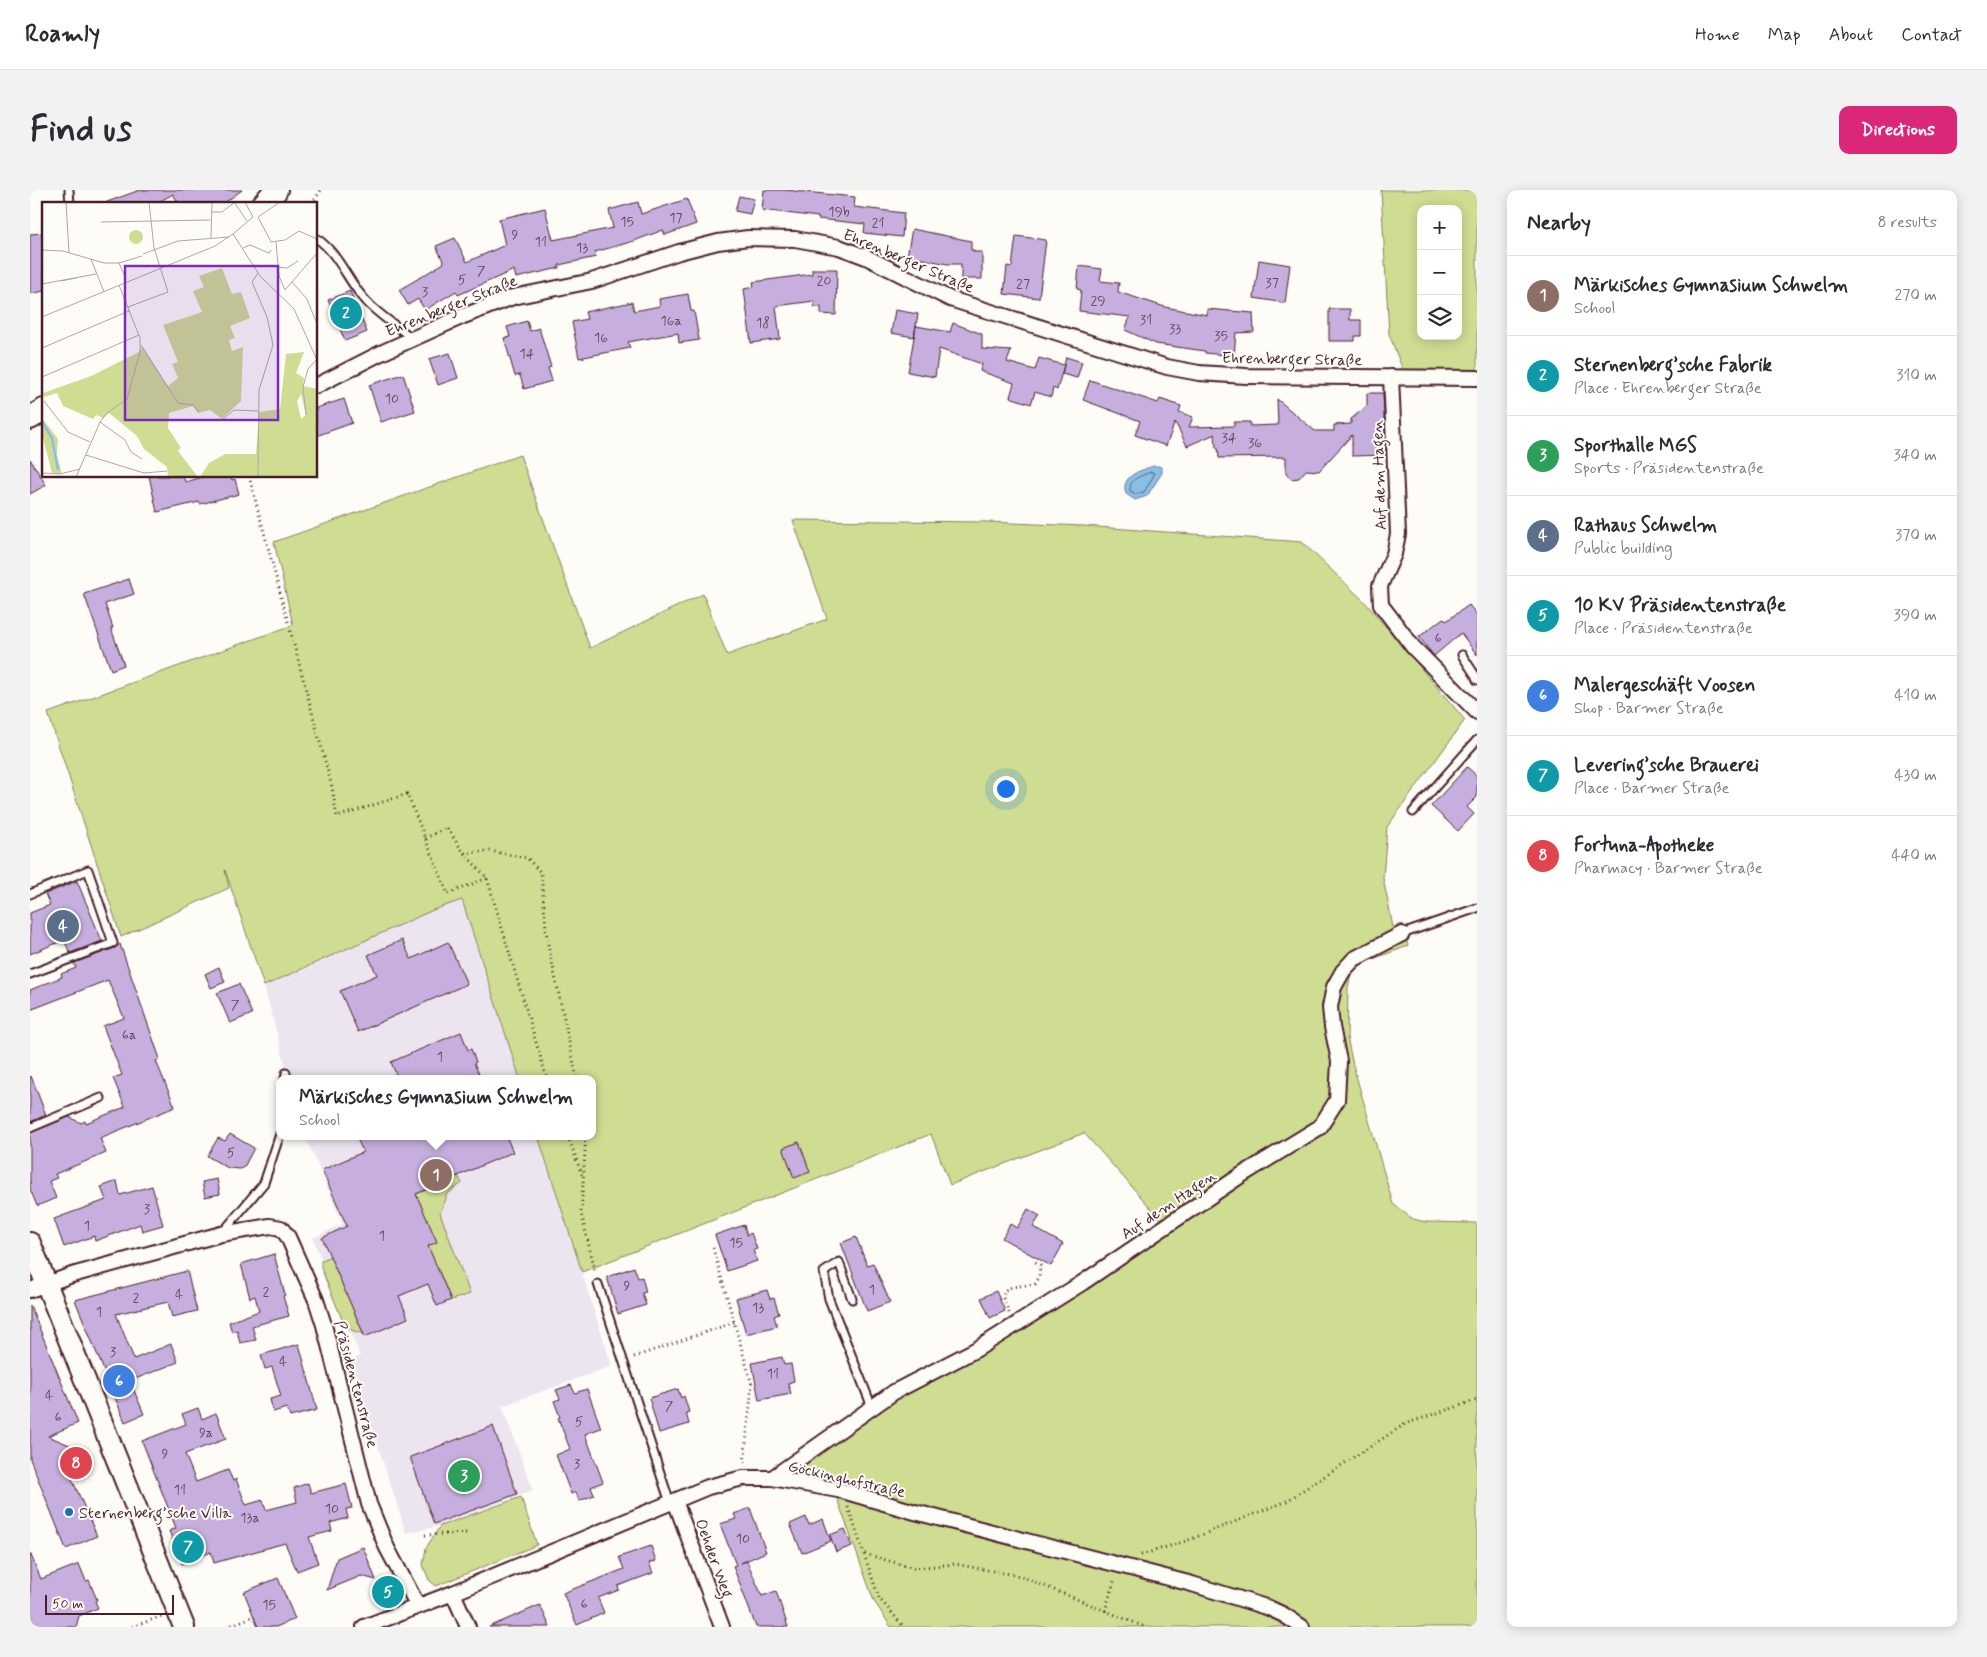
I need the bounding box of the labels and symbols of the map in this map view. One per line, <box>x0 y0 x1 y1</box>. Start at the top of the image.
inset map <box>42 202 318 478</box>
house number: 19b <box>828 203 850 221</box>
house number: 17 <box>669 209 683 227</box>
house number: 15 <box>620 213 634 231</box>
house number: 21 <box>872 214 884 232</box>
street label: Ehrenberger Straße <box>839 224 977 299</box>
house number: 9 <box>512 226 519 244</box>
house number: 11 <box>535 233 547 251</box>
house number: 13 <box>576 239 588 257</box>
house number: 7 <box>477 262 486 280</box>
street label: Ehrenberger Straße <box>383 270 521 343</box>
house number: 5 <box>458 271 466 289</box>
house number: 20 <box>817 272 831 290</box>
house number: 37 <box>1265 274 1279 292</box>
house number: 27 <box>1016 275 1030 293</box>
house number: 3 <box>422 283 428 301</box>
house number: 29 <box>1090 292 1106 310</box>
pin: 2 <box>330 294 362 332</box>
house number: 31 <box>1140 311 1152 329</box>
house number: 16a <box>660 312 682 330</box>
house number: 18 <box>756 314 770 332</box>
house number: 33 <box>1169 320 1181 338</box>
house number: 35 <box>1214 327 1228 345</box>
house number: 16 <box>594 329 608 347</box>
house number: 14 <box>520 345 535 363</box>
street label: Ehrenberger Straße <box>1222 348 1362 372</box>
house number: 10 <box>385 390 399 408</box>
street label: Auf dem Hagen <box>1367 419 1393 530</box>
house number: 34 <box>1222 429 1237 447</box>
house number: 36 <box>1248 434 1262 452</box>
house number: 6 <box>1434 629 1442 647</box>
your location <box>993 776 1019 802</box>
pin: 4 <box>47 907 79 945</box>
house number: 7 <box>231 996 240 1014</box>
house number: 6a <box>122 1026 136 1044</box>
house number: 1 <box>437 1048 443 1066</box>
house number: 5 <box>227 1144 235 1162</box>
pin: 1 <box>420 1156 452 1194</box>
street label: Auf dem Hagen <box>1117 1165 1221 1246</box>
house number: 3 <box>144 1200 150 1218</box>
house number: 1 <box>84 1217 90 1235</box>
house number: 1 <box>379 1227 385 1245</box>
house number: 15 <box>729 1234 743 1252</box>
house number: 9 <box>624 1277 631 1295</box>
house number: 1 <box>869 1281 875 1299</box>
house number: 2 <box>263 1283 270 1301</box>
house number: 4 <box>175 1286 183 1304</box>
house number: 2 <box>133 1289 140 1307</box>
house number: 13 <box>752 1299 764 1317</box>
house number: 1 <box>96 1303 102 1321</box>
street label: Präsidentenstraße <box>328 1318 383 1451</box>
house number: 3 <box>110 1343 116 1361</box>
house number: 4 <box>279 1353 287 1371</box>
pin: 6 <box>103 1362 135 1400</box>
house number: 11 <box>767 1365 779 1383</box>
house number: 4 <box>45 1387 53 1405</box>
house number: 7 <box>665 1397 674 1415</box>
house number: 6 <box>54 1408 62 1426</box>
house number: 5 <box>575 1413 583 1431</box>
house number: 9a <box>199 1424 213 1442</box>
pin: 8 <box>60 1444 92 1482</box>
house number: 9 <box>162 1445 169 1463</box>
house number: 3 <box>574 1455 580 1473</box>
street label: Göckinghofstraße <box>786 1456 907 1503</box>
pin: 3 <box>448 1457 480 1495</box>
house number: 11 <box>174 1481 186 1499</box>
house number: 10 <box>325 1500 339 1518</box>
place label: Sternenberg’sche Villa <box>79 1503 232 1525</box>
marker: Sternenberg’sche Villa <box>63 1506 75 1518</box>
house number: 13a <box>240 1509 260 1527</box>
street label: Oehder Weg <box>689 1516 738 1601</box>
pin: 7 <box>172 1528 204 1566</box>
house number: 10 <box>736 1530 750 1548</box>
pin: 5 <box>372 1573 404 1611</box>
scale bar <box>45 1592 174 1615</box>
house number: 6 <box>580 1595 588 1613</box>
house number: 15 <box>262 1596 276 1614</box>

